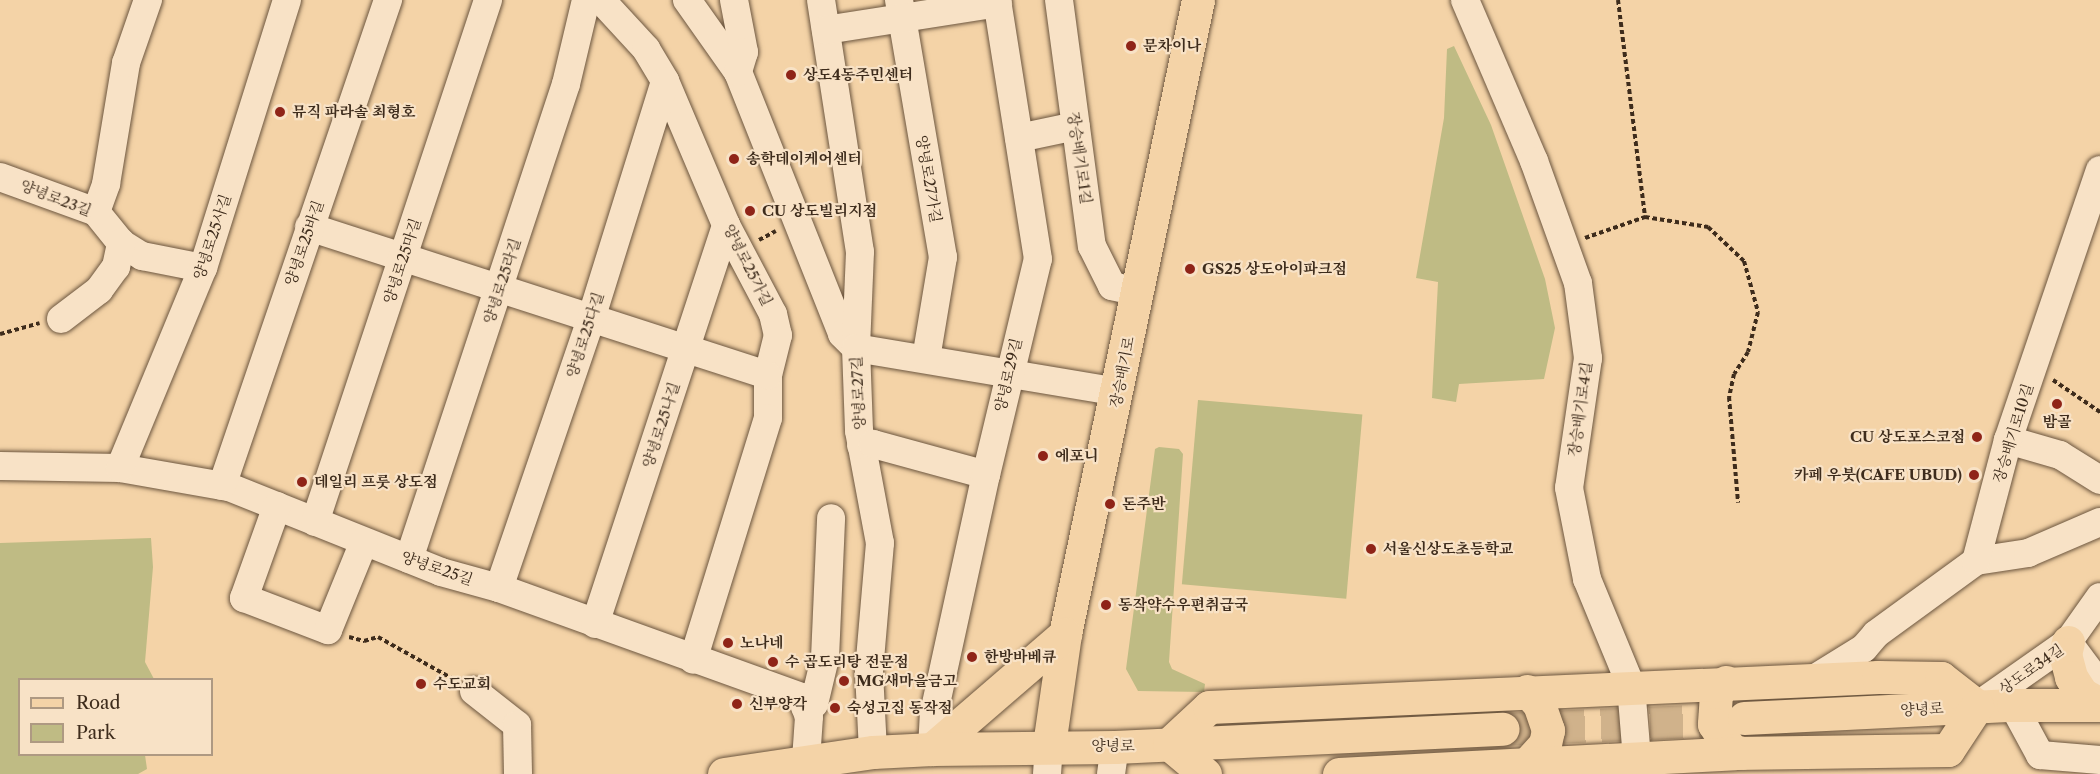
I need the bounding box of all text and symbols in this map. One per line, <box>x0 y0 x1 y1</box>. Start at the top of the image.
place label: 문차이나 <box>1143 37 1201 55</box>
marker: 문차이나 <box>1124 39 1138 53</box>
place label: 상도4동주민센터 <box>803 66 913 84</box>
marker: 상도4동주민센터 <box>784 68 798 82</box>
place label: 뮤직 파라솔 최형호 <box>292 103 415 121</box>
marker: 뮤직 파라솔 최형호 <box>273 105 287 119</box>
street label: 장승배기로1길 <box>1065 111 1095 205</box>
street label: 양녕로27가길 <box>912 134 946 224</box>
place label: 송학데이케어센터 <box>746 150 862 168</box>
marker: 송학데이케어센터 <box>727 152 741 166</box>
street label: 양녕로23길 <box>18 176 94 220</box>
street label: 양녕로25사길 <box>190 192 234 282</box>
street label: 양녕로25바길 <box>281 198 327 288</box>
place label: CU 상도빌리지점 <box>762 202 877 220</box>
marker: CU 상도빌리지점 <box>743 204 757 218</box>
street label: 양녕로25마길 <box>380 216 424 306</box>
street label: 양녕로25가길 <box>720 221 776 309</box>
street label: 양녕로25라길 <box>480 236 524 326</box>
place label: GS25 상도아이파크점 <box>1202 260 1347 278</box>
marker: GS25 상도아이파크점 <box>1183 262 1197 276</box>
street label: 양녕로25다길 <box>563 290 607 380</box>
street label: 장승배기로 <box>1106 335 1138 409</box>
street label: 양녕로29길 <box>991 336 1025 414</box>
street label: 양녕로27길 <box>847 356 869 430</box>
street label: 장승배기로4길 <box>1564 360 1596 458</box>
street label: 양녕로25나길 <box>639 380 683 470</box>
street label: 장승배기로10길 <box>1989 381 2037 485</box>
marker: 밤골 <box>2050 397 2064 411</box>
place label: 밤골 <box>2043 413 2071 431</box>
place label: CU 상도포스코점 <box>1850 428 1965 446</box>
marker: CU 상도포스코점 <box>1970 430 1984 444</box>
place label: 에포니 <box>1055 447 1098 465</box>
marker: 에포니 <box>1036 449 1050 463</box>
place label: 카페 우붓(CAFE UBUD) <box>1794 466 1962 484</box>
marker: 카페 우붓(CAFE UBUD) <box>1967 468 1981 482</box>
place label: 데일리 프룻 상도점 <box>314 473 437 491</box>
marker: 데일리 프룻 상도점 <box>295 475 309 489</box>
place label: 돈주반 <box>1122 495 1165 513</box>
marker: 돈주반 <box>1103 497 1117 511</box>
place label: 서울신상도초등학교 <box>1383 540 1513 558</box>
marker: 서울신상도초등학교 <box>1364 542 1378 556</box>
street label: 양녕로25길 <box>399 547 475 589</box>
place label: 동작약수우편취급국 <box>1118 596 1248 614</box>
marker: 동작약수우편취급국 <box>1099 598 1113 612</box>
place label: 노나네 <box>740 634 783 652</box>
marker: 노나네 <box>721 636 735 650</box>
street label: 상도로34길 <box>1995 640 2067 698</box>
place label: 한방바베큐 <box>984 648 1056 666</box>
marker: 한방바베큐 <box>965 650 979 664</box>
place label: 수 곱도리탕 전문점 <box>785 653 908 671</box>
marker: 수 곱도리탕 전문점 <box>766 655 780 669</box>
place label: MG새마을금고 <box>856 672 957 690</box>
marker: MG새마을금고 <box>837 674 851 688</box>
place label: 수도교회 <box>433 675 491 693</box>
marker: 수도교회 <box>414 677 428 691</box>
legend <box>18 678 213 756</box>
text: Road <box>76 692 121 714</box>
place label: 신부양각 <box>749 695 807 713</box>
marker: 신부양각 <box>730 697 744 711</box>
place label: 숙성고집 동작점 <box>847 699 952 717</box>
street label: 양녕로 <box>1900 699 1944 719</box>
marker: 숙성고집 동작점 <box>828 701 842 715</box>
text: Park <box>76 722 115 744</box>
street label: 양녕로 <box>1091 737 1135 755</box>

